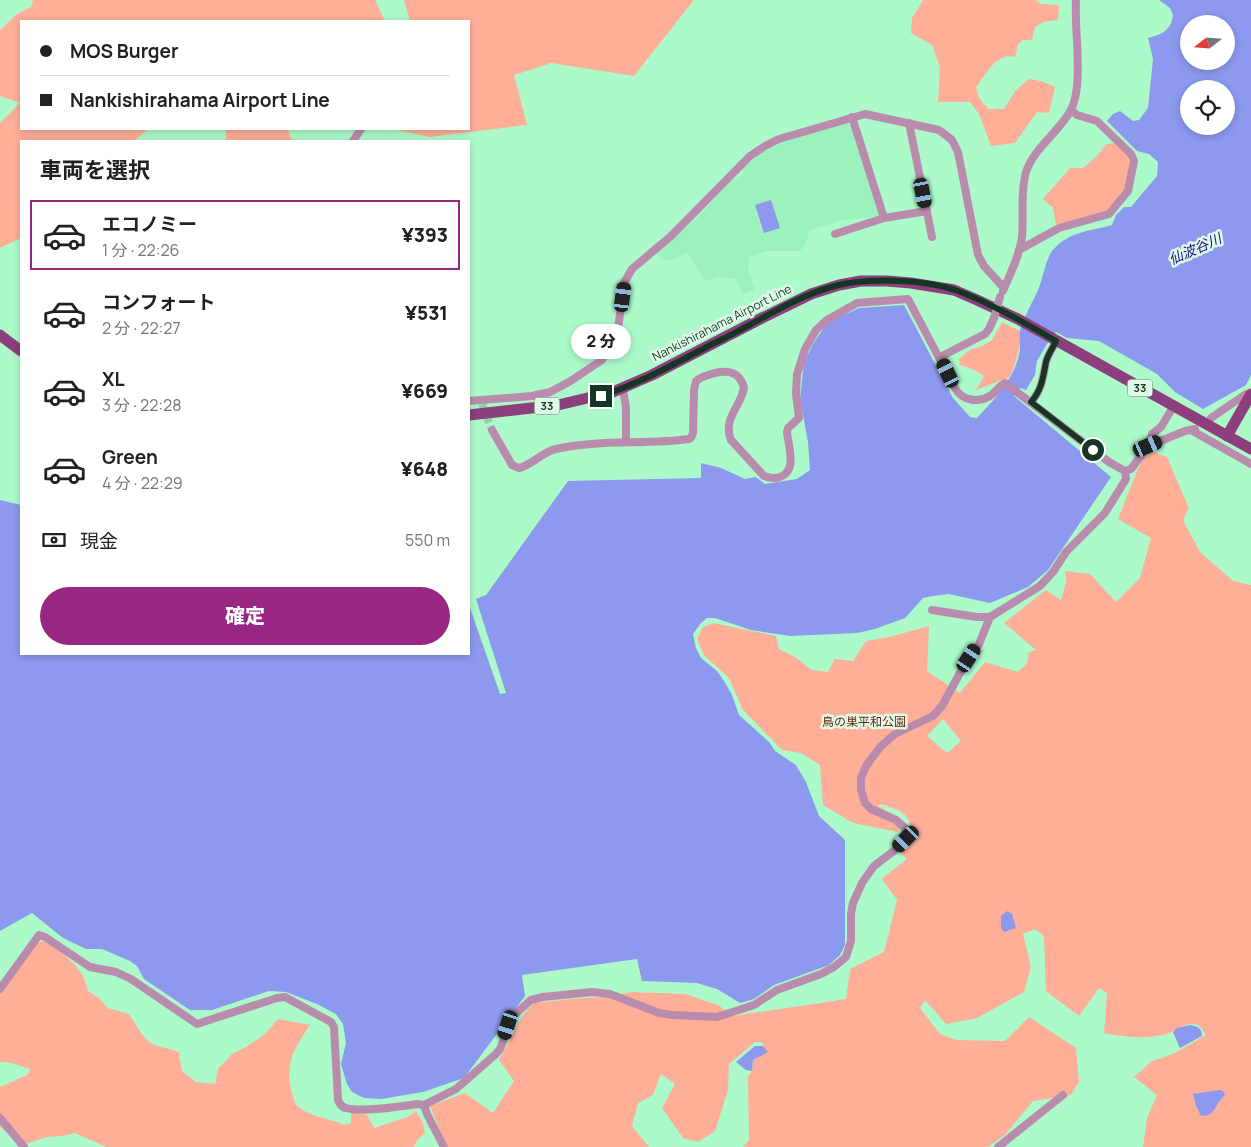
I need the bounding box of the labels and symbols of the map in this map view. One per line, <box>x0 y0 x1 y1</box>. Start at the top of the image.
north arrow <box>1180 15 1235 70</box>
car <box>912 177 933 209</box>
water label: 仙波谷川 <box>1165 228 1226 269</box>
street label: Nankishirahama Airport Line <box>649 280 794 365</box>
car <box>613 281 632 313</box>
callout: 2 分 <box>571 324 631 358</box>
car <box>934 356 961 390</box>
road number: 33 <box>1128 379 1152 396</box>
route end <box>590 385 612 407</box>
road number: 33 <box>534 398 560 414</box>
car <box>1131 433 1164 459</box>
route start <box>1082 439 1104 461</box>
car <box>954 641 983 675</box>
park label: 鳥の巣平和公園 <box>822 713 906 730</box>
car <box>890 823 921 855</box>
car <box>496 1008 519 1042</box>

